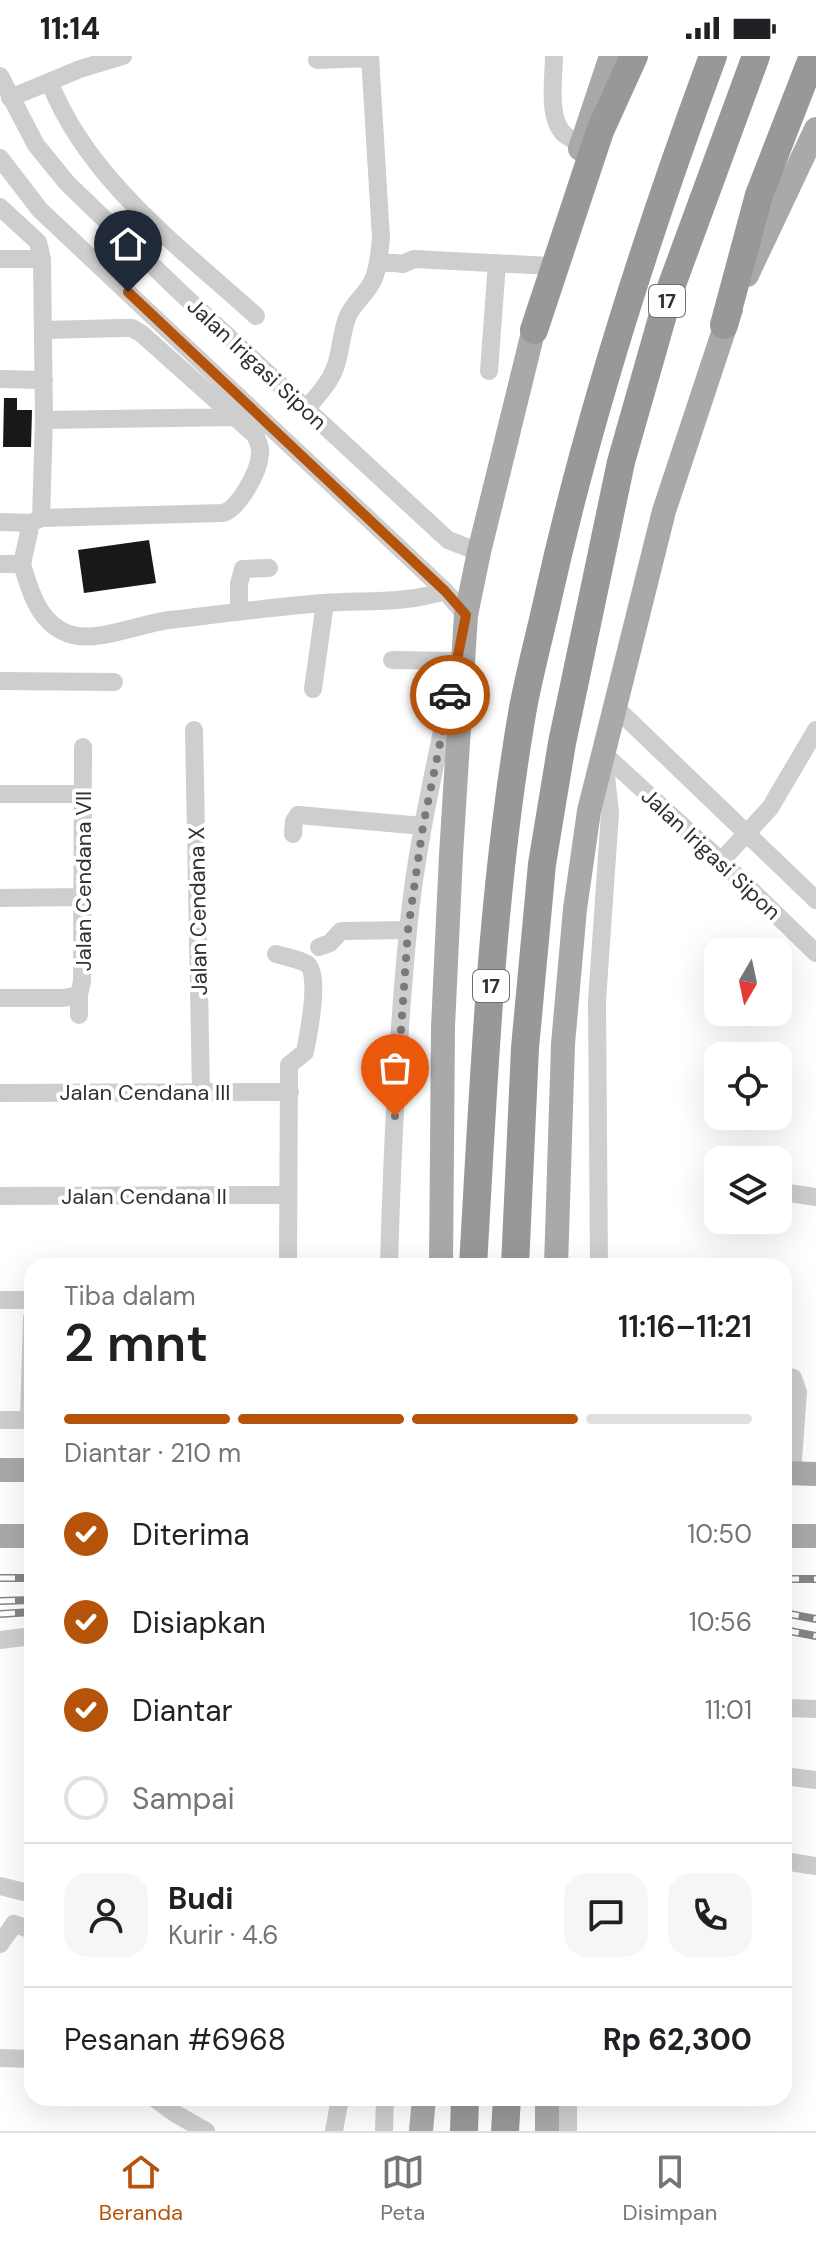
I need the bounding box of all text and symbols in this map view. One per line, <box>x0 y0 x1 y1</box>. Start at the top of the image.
text: 11:14 <box>40 9 100 48</box>
pin <box>94 210 162 292</box>
icon: home <box>106 222 150 266</box>
road number: 17 <box>649 285 685 317</box>
street label: Jalan Irigasi Sipon <box>181 292 333 436</box>
courier <box>410 655 490 735</box>
icon: car <box>428 673 472 717</box>
street label: Jalan Irigasi Sipon <box>635 782 787 926</box>
street label: Jalan Cendana VII <box>69 791 98 971</box>
street label: Jalan Cendana X <box>182 826 214 996</box>
north arrow <box>704 938 792 1026</box>
map controls <box>704 938 792 1234</box>
road number: 17 <box>473 970 509 1002</box>
pin <box>361 1034 429 1116</box>
button: locate <box>704 1042 792 1130</box>
icon: bag <box>373 1046 417 1090</box>
street label: Jalan Cendana III <box>60 1078 230 1107</box>
button: layers <box>704 1146 792 1234</box>
street label: Jalan Cendana II <box>61 1182 227 1211</box>
text: Tiba dalam <box>64 1279 196 1313</box>
text: 11:16–11:21 <box>618 1307 752 1346</box>
text: 2 mnt <box>64 1309 208 1377</box>
text: Diantar · 210 m <box>64 1436 241 1470</box>
icon: check <box>64 1512 108 1556</box>
text: Diterima <box>132 1515 250 1554</box>
text: 10:50 <box>687 1517 752 1551</box>
icon: check <box>64 1600 108 1644</box>
text: Disiapkan <box>132 1603 266 1642</box>
text: 10:56 <box>689 1605 752 1639</box>
icon: check <box>64 1688 108 1732</box>
text: Diantar <box>132 1691 233 1730</box>
text: 11:01 <box>705 1693 752 1727</box>
text: Sampai <box>132 1779 235 1818</box>
button: person <box>64 1873 148 1957</box>
button: chat <box>564 1873 648 1957</box>
button: phone <box>668 1873 752 1957</box>
text: Budi <box>168 1879 234 1918</box>
text: Kurir · 4.6 <box>168 1918 279 1952</box>
text: Pesanan #6968 <box>64 2020 286 2059</box>
text: Rp 62,300 <box>603 2020 752 2059</box>
tab: Beranda <box>99 2150 183 2227</box>
tab: Peta <box>380 2150 425 2227</box>
tab: Disimpan <box>623 2150 717 2227</box>

